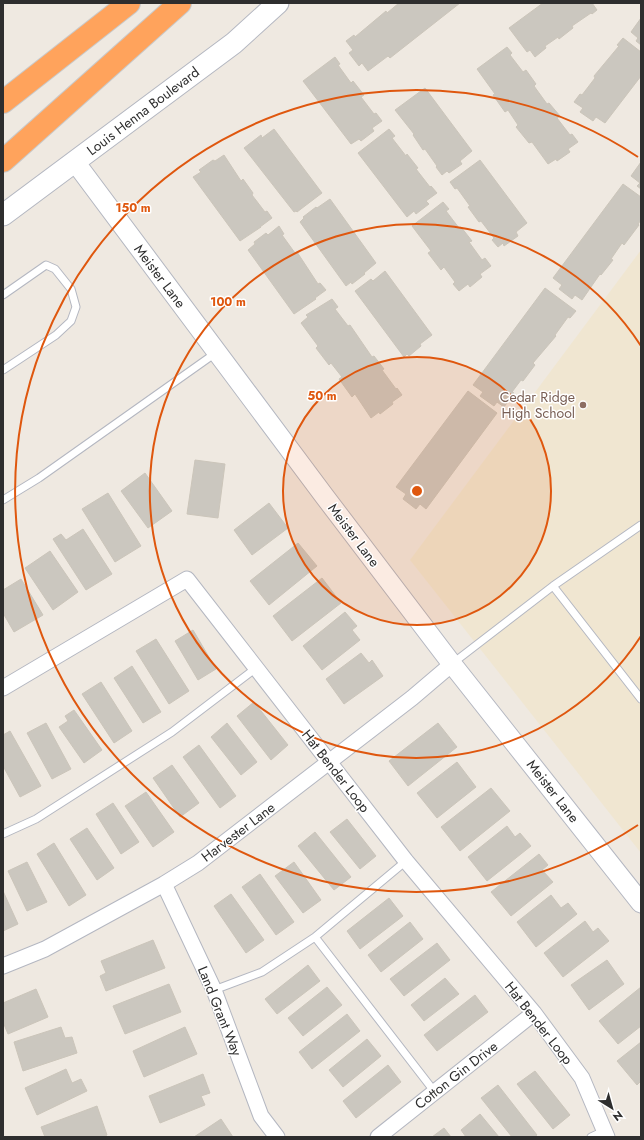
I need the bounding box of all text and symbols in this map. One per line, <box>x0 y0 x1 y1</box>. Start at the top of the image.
street label: Louis Henna Boulevard <box>83 62 203 160</box>
text: 150 m <box>115 199 151 217</box>
street label: Meister Lane <box>129 240 191 312</box>
text: 100 m <box>210 293 246 311</box>
text: 50 m <box>307 387 337 405</box>
place label: Cedar Ridge High School <box>500 387 575 423</box>
marker: Cedar Ridge High School <box>578 400 588 410</box>
centre of rings <box>410 484 424 498</box>
street label: Meister Lane <box>323 499 385 571</box>
street label: Hat Bender Loop <box>297 725 375 817</box>
street label: Meister Lane <box>522 755 584 827</box>
street label: Harvester Lane <box>197 798 279 866</box>
street label: Land Grant Way <box>193 963 247 1060</box>
street label: Hat Bender Loop <box>500 977 578 1069</box>
street label: Cotton Gin Drive <box>410 1036 502 1114</box>
north arrow <box>592 1088 632 1128</box>
text: N <box>610 1107 626 1125</box>

